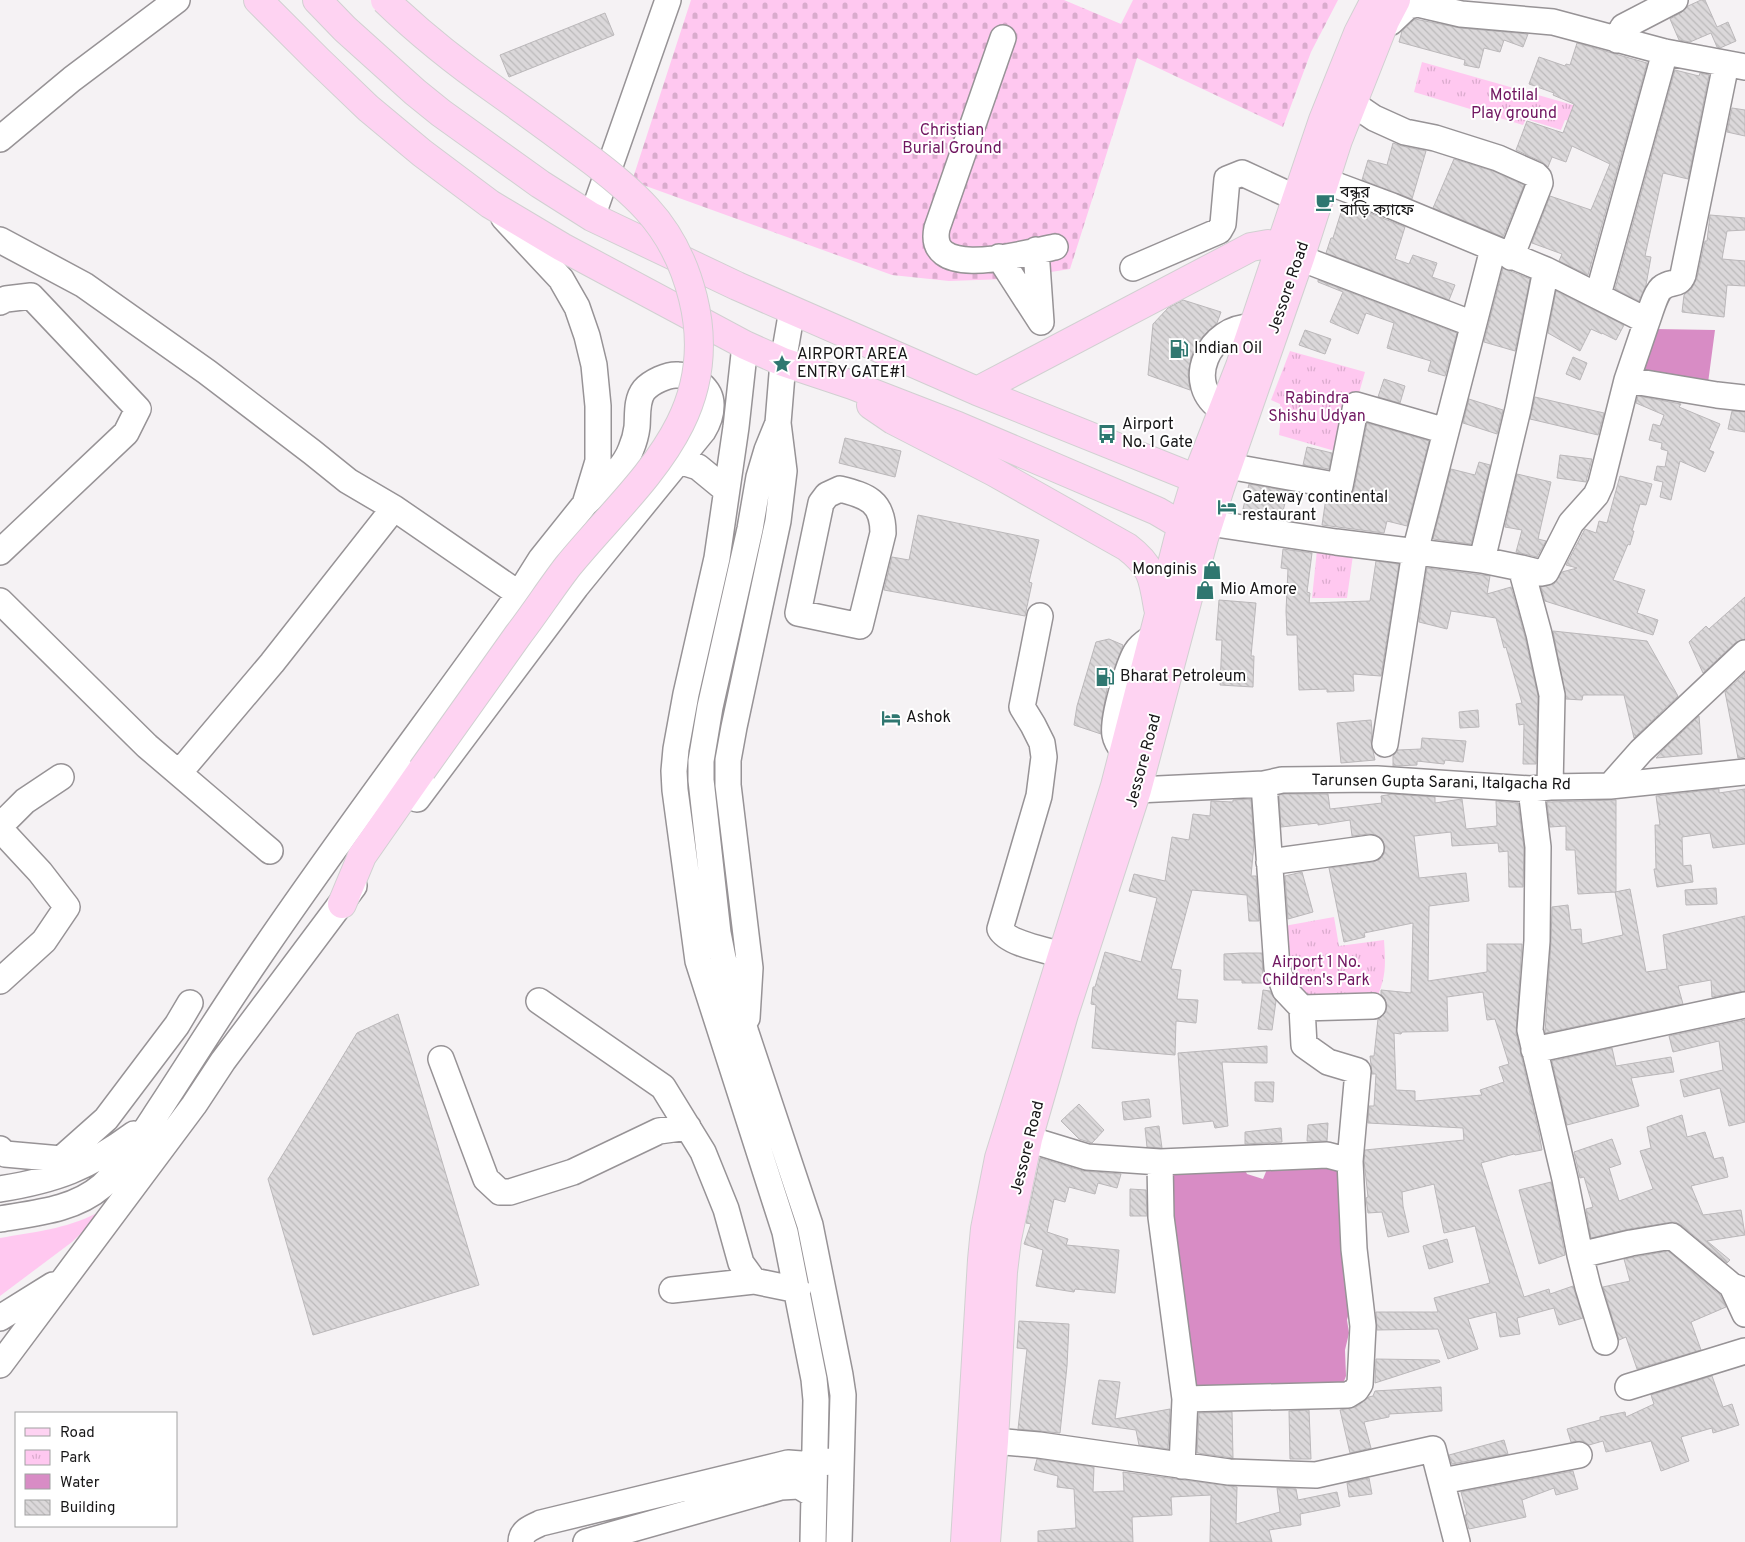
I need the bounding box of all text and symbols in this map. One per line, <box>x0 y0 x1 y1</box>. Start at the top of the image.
park label: Motilal Play ground <box>1471 86 1557 124</box>
park label: Christian Burial Ground <box>902 121 1002 159</box>
place label: বন্ধুর বাড়ি ক্যাফে <box>1339 183 1414 221</box>
cafe icon: বন্ধুর বাড়ি ক্যাফে <box>1314 191 1336 213</box>
street label: Jessore Road <box>1264 239 1314 337</box>
fuel station icon: Indian Oil <box>1168 338 1190 360</box>
place label: Indian Oil <box>1194 339 1262 359</box>
place label: AIRPORT AREA ENTRY GATE#1 <box>797 345 908 383</box>
place icon: AIRPORT AREA ENTRY GATE#1 <box>771 353 793 375</box>
park label: Rabindra Shishu Udyan <box>1268 389 1366 427</box>
place label: Airport No. 1 Gate <box>1122 415 1193 453</box>
bus stop icon: Airport No. 1 Gate <box>1096 423 1118 445</box>
place label: Gateway continental restaurant <box>1242 488 1388 526</box>
hotel icon: Gateway continental restaurant <box>1216 496 1238 518</box>
shop icon: Monginis <box>1201 559 1223 581</box>
place label: Monginis <box>1132 560 1197 580</box>
shop icon: Mio Amore <box>1194 579 1216 601</box>
place label: Mio Amore <box>1220 580 1297 600</box>
fuel station icon: Bharat Petroleum <box>1094 666 1116 688</box>
place label: Bharat Petroleum <box>1120 667 1246 687</box>
hotel icon: Ashok <box>880 707 902 729</box>
place label: Ashok <box>906 708 951 728</box>
street label: Jessore Road <box>1122 712 1166 810</box>
street label: Tarunsen Gupta Sarani, Italgacha Rd <box>1311 771 1571 795</box>
park label: Airport 1 No. Children's Park <box>1262 953 1370 991</box>
street label: Jessore Road <box>1007 1099 1049 1197</box>
legend <box>15 1412 178 1527</box>
text: Road <box>60 1424 95 1443</box>
text: Park <box>60 1449 91 1468</box>
text: Water <box>60 1474 100 1493</box>
text: Building <box>60 1499 115 1518</box>

